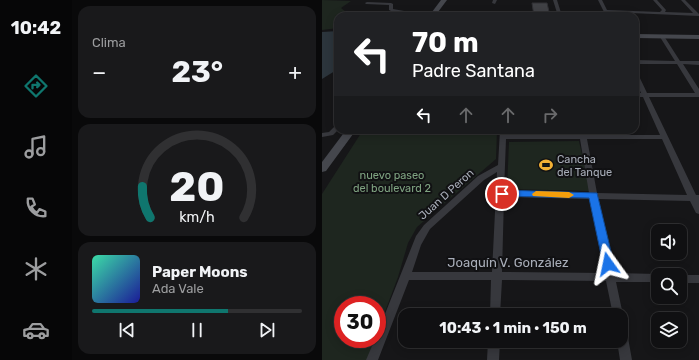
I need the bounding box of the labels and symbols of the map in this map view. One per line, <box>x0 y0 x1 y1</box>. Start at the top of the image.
place label: Cancha del Tanque <box>557 153 612 179</box>
sports icon: Cancha del Tanque <box>538 157 554 173</box>
street label: Juan D Peron <box>416 166 476 222</box>
park label: nuevo paseo del boulevard 2 <box>353 169 431 195</box>
pin <box>485 177 519 211</box>
position arrow <box>587 243 629 285</box>
street label: Joaquín V. González <box>447 255 569 270</box>
speed limit sign: 30 <box>334 296 386 348</box>

